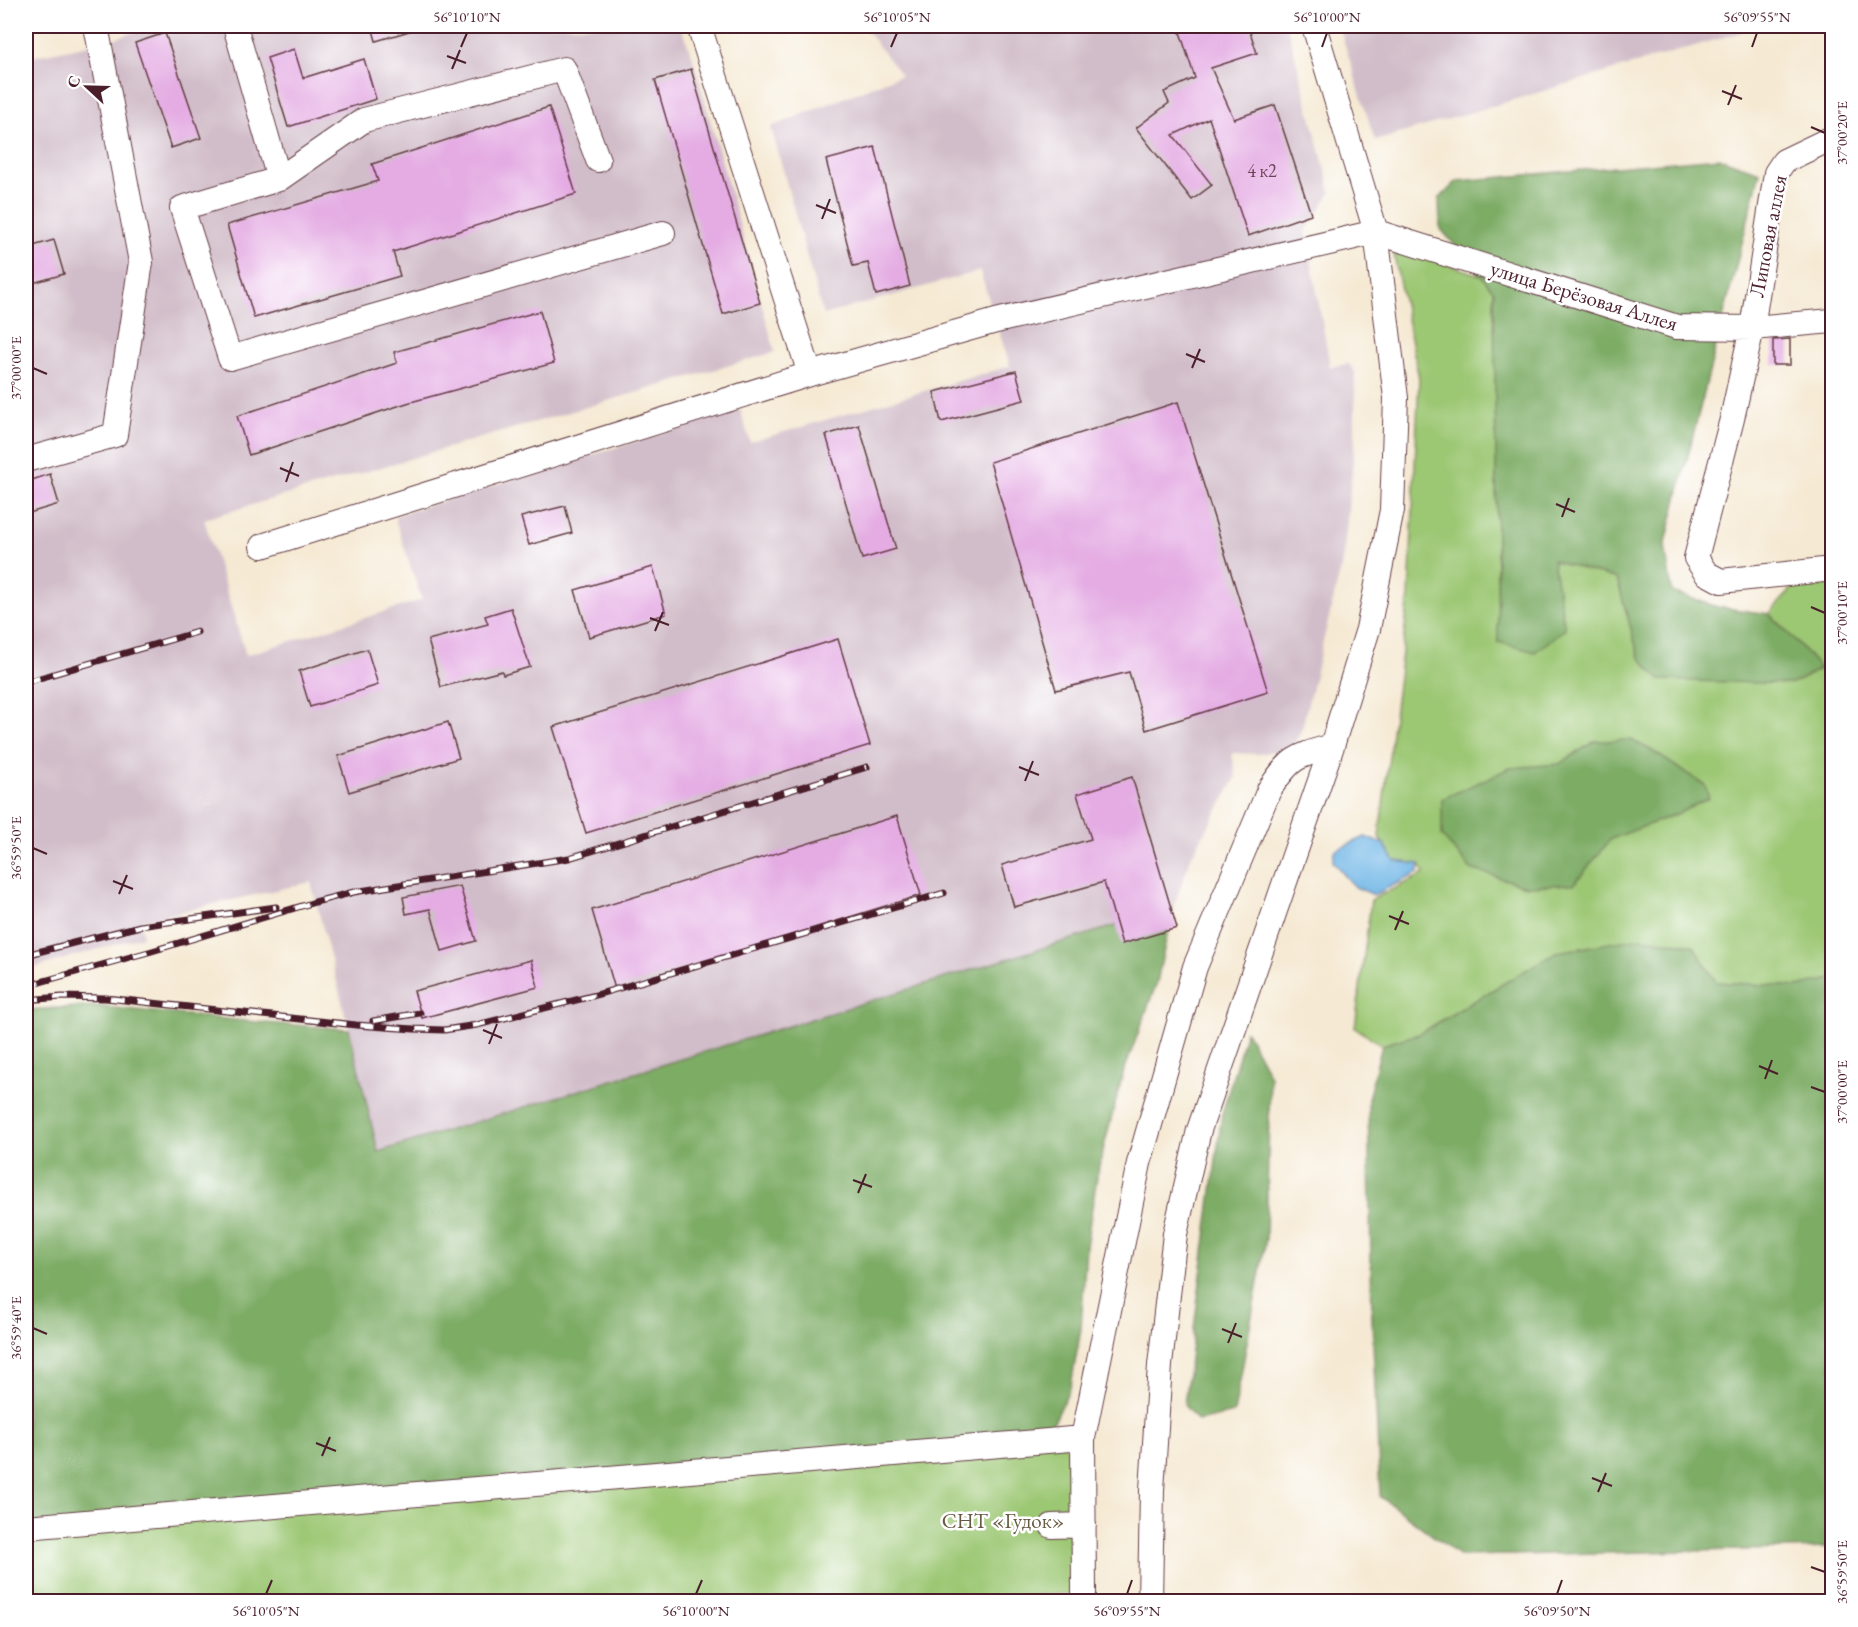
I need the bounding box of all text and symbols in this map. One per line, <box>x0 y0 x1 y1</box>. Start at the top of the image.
text: 56°10'10"N <box>433 7 501 26</box>
text: 56°10'05"N <box>863 7 931 26</box>
text: 56°10'00"N <box>1293 7 1361 26</box>
text: 56°09'55"N <box>1723 7 1791 26</box>
north arrow <box>57 57 117 117</box>
text: С <box>62 72 85 91</box>
text: 37°00'20"E <box>1832 100 1851 165</box>
house number: 4 к2 <box>1247 159 1277 182</box>
street label: Липовая аллея <box>1742 172 1793 299</box>
street label: улица Берёзовая Аллея <box>1487 254 1681 337</box>
text: 37°00'00"E <box>6 335 25 400</box>
text: 37°00'10"E <box>1832 580 1851 645</box>
text: 36°59'50"E <box>6 815 25 880</box>
text: 37°00'00"E <box>1832 1059 1851 1124</box>
text: 36°59'40"E <box>6 1295 25 1360</box>
park label: СНТ «Гудок» <box>942 1507 1064 1534</box>
text: 36°59'50"E <box>1832 1539 1851 1604</box>
text: 56°10'05"N <box>232 1601 300 1620</box>
text: 56°10'00"N <box>662 1601 730 1620</box>
text: 56°09'55"N <box>1093 1601 1161 1620</box>
text: 56°09'50"N <box>1523 1601 1591 1620</box>

